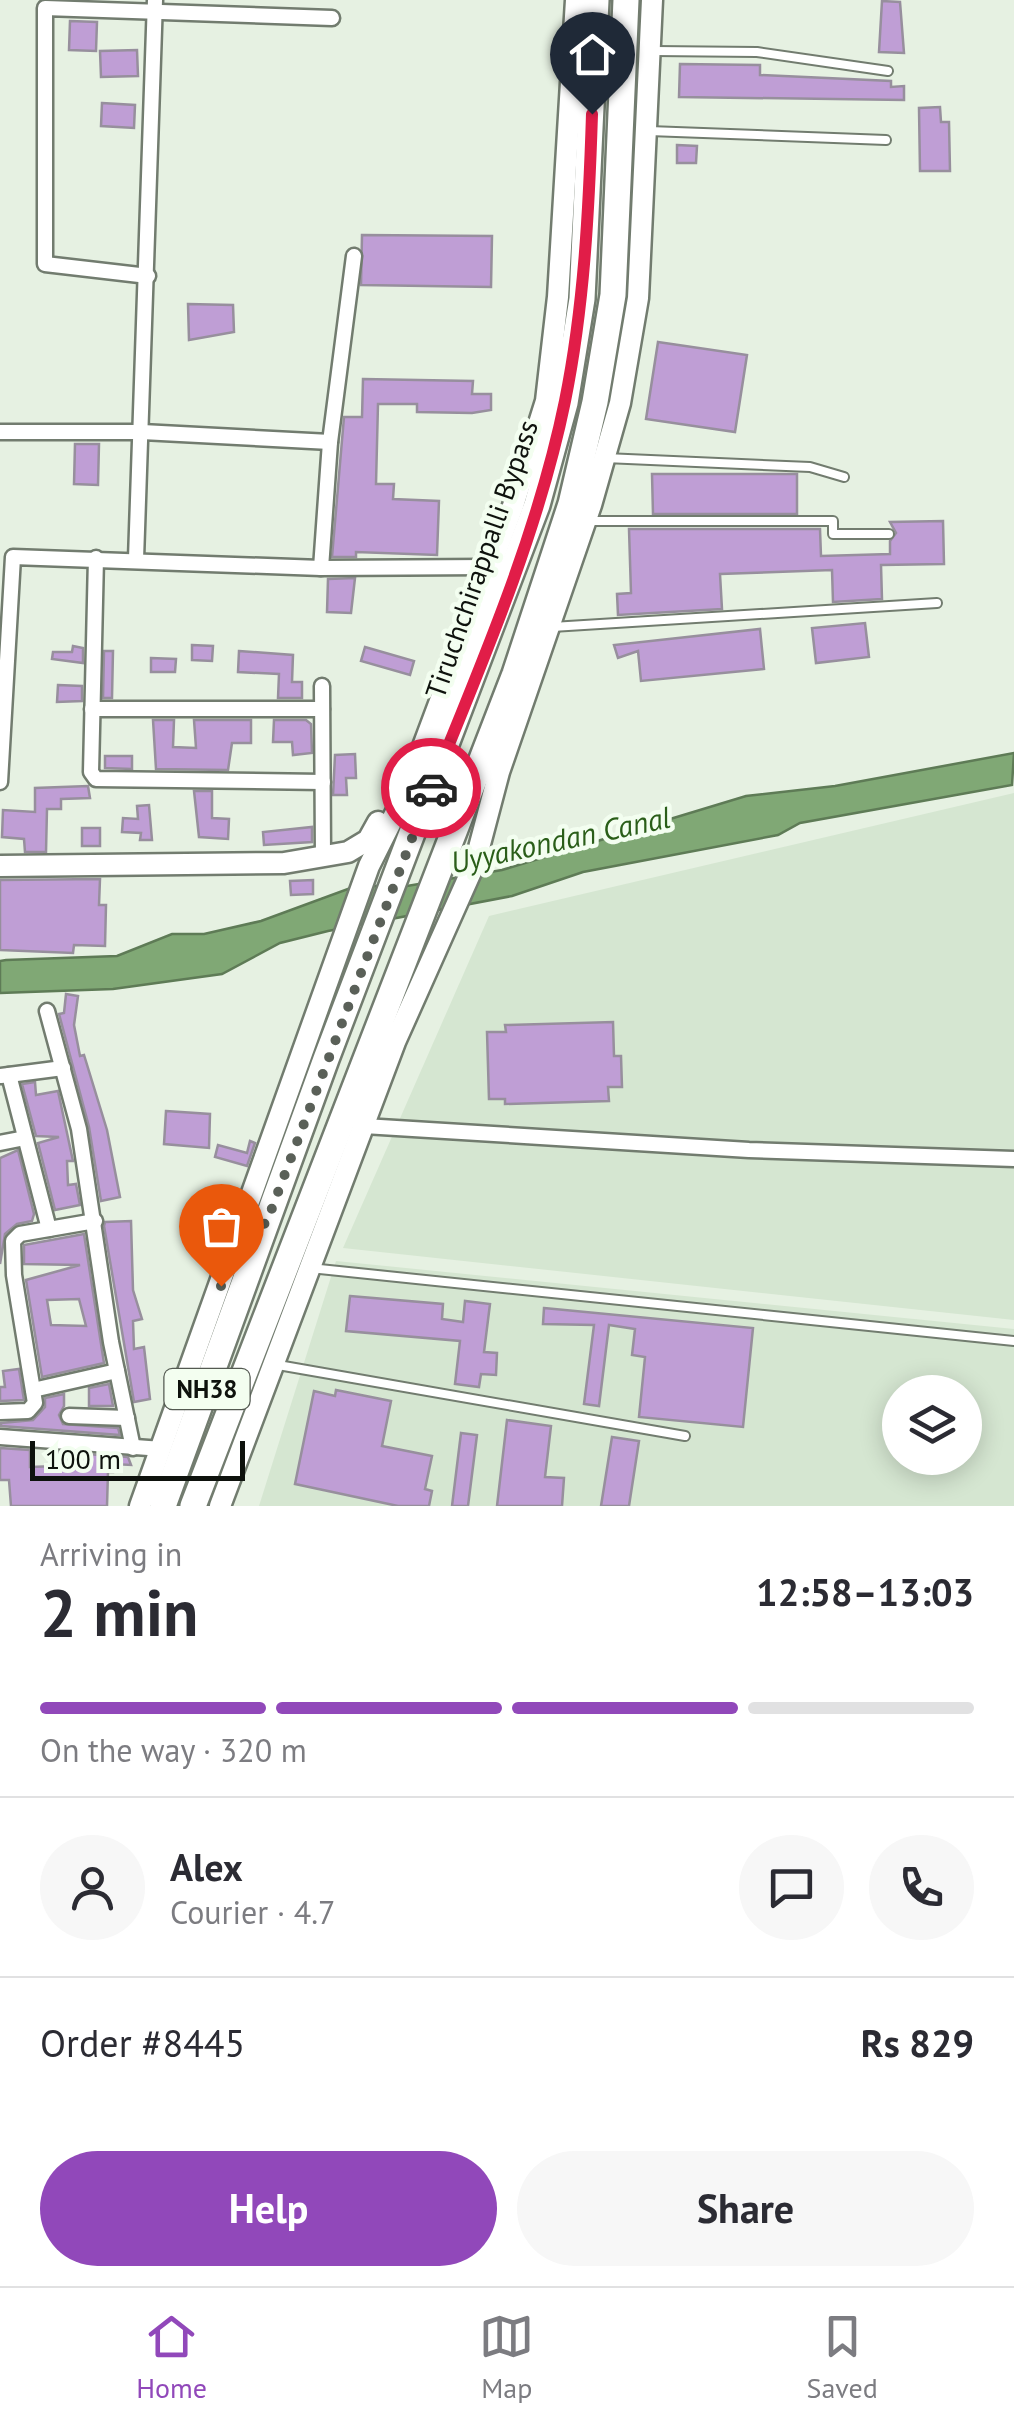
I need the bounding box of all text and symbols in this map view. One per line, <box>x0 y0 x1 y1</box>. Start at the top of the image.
pin <box>550 12 635 115</box>
icon: home <box>565 27 620 82</box>
street label: Tiruchchirappalli Bypass <box>416 415 546 703</box>
courier <box>381 738 481 838</box>
icon: car <box>404 761 459 816</box>
water label: Uyyakondan Canal <box>446 797 674 881</box>
pin <box>179 1184 264 1287</box>
icon: bag <box>194 1199 249 1254</box>
road number: NH38 <box>164 1369 250 1409</box>
map controls <box>882 1375 982 1475</box>
button: layers <box>882 1375 982 1475</box>
scale bar <box>30 1436 245 1480</box>
text: 100 m <box>45 1440 121 1477</box>
text: Arriving in <box>40 1533 182 1575</box>
text: 12:58–13:03 <box>756 1567 974 1616</box>
text: 2 min <box>40 1570 199 1654</box>
text: On the way · 320 m <box>40 1729 307 1771</box>
button: person <box>40 1835 145 1940</box>
button: chat <box>739 1835 844 1940</box>
button: phone <box>869 1835 974 1940</box>
text: Alex <box>170 1842 243 1891</box>
text: Courier · 4.7 <box>170 1891 336 1933</box>
text: Order #8445 <box>40 2018 245 2067</box>
text: Rs 829 <box>861 2018 974 2067</box>
button: Help <box>40 2151 497 2266</box>
button: Share <box>517 2151 974 2266</box>
tab: Home <box>136 2309 207 2406</box>
tab: Map <box>479 2309 534 2406</box>
tab: Saved <box>807 2309 878 2406</box>

